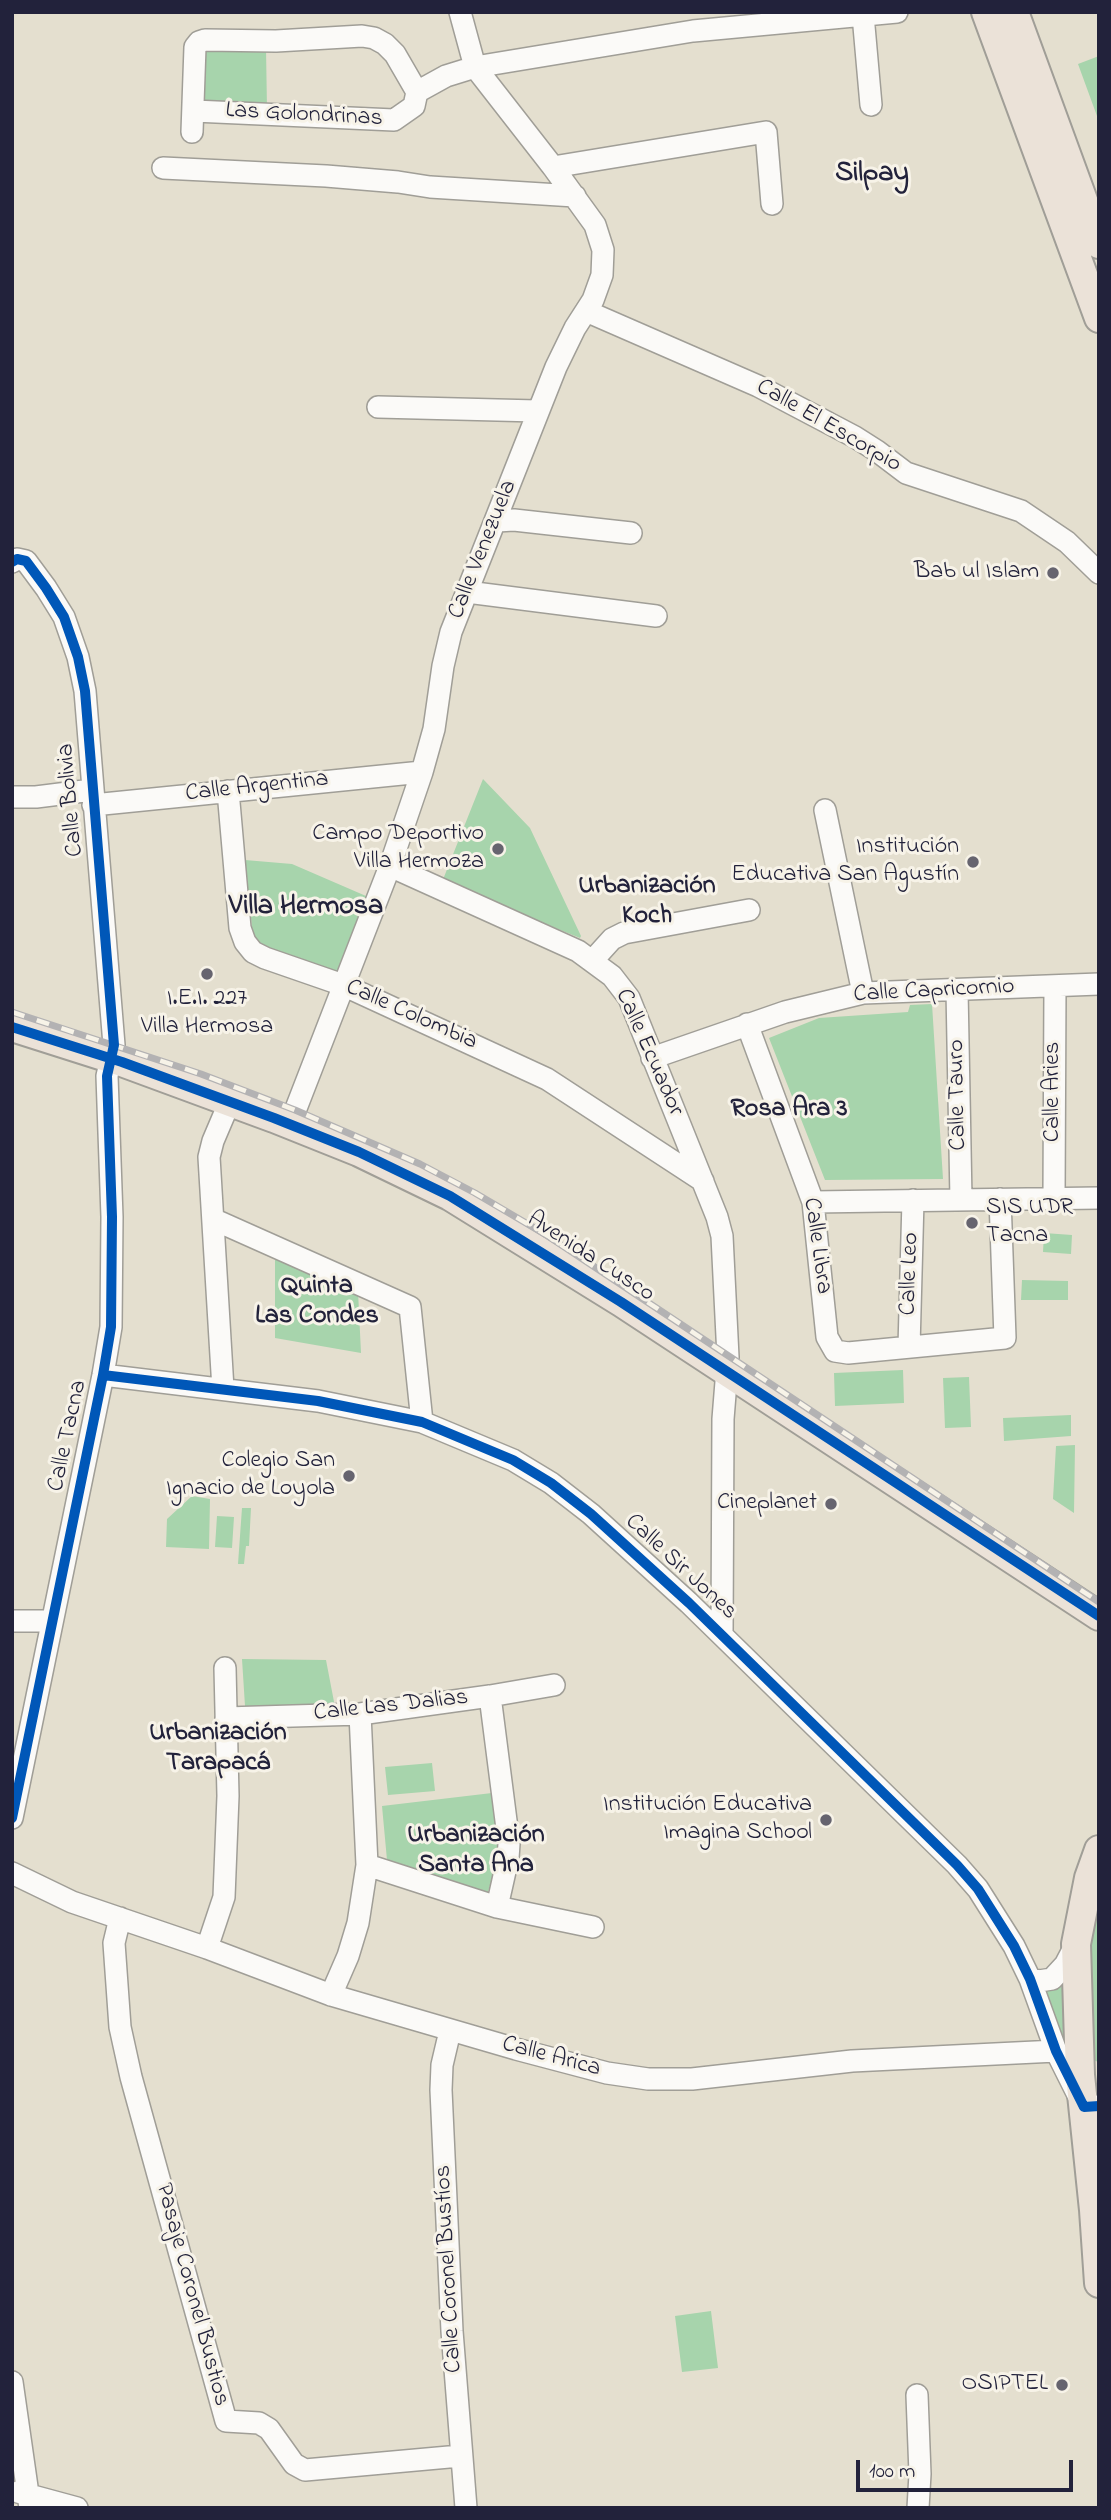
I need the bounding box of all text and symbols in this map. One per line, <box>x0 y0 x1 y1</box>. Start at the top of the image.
street label: Las Golondrinas <box>225 97 383 135</box>
district label: Silpay <box>835 158 909 192</box>
street label: Calle El Escorpio <box>750 374 906 480</box>
street label: Calle Venezuela <box>443 476 525 624</box>
place label: Bab ul Islam <box>914 559 1039 587</box>
marker: Bab ul Islam <box>1045 565 1061 581</box>
street label: Calle Bolivia <box>53 742 91 858</box>
street label: Calle Argentina <box>184 766 330 810</box>
place label: Campo Deportivo Villa Hermoza <box>312 821 484 877</box>
place label: Institución Educativa San Agustín <box>731 834 959 890</box>
marker: Campo Deportivo Villa Hermoza <box>490 841 506 857</box>
marker: Institución Educativa San Agustín <box>965 854 981 870</box>
district label: Urbanización Koch <box>578 872 716 934</box>
district label: Villa Hermosa <box>229 891 383 925</box>
marker: I.E.I. 227 Villa Hermosa <box>199 966 215 982</box>
street label: Calle Capricornio <box>853 973 1015 1011</box>
street label: Calle Colombia <box>341 974 481 1058</box>
street label: Calle Ecuador <box>607 985 689 1121</box>
place label: I.E.I. 227 Villa Hermosa <box>141 986 273 1042</box>
street label: Calle Tauro <box>944 1039 974 1151</box>
street label: Calle Aries <box>1040 1042 1068 1142</box>
district label: Rosa Ara 3 <box>730 1095 848 1127</box>
place label: SIS UDR Tacna <box>986 1195 1073 1251</box>
street label: Calle Libra <box>795 1196 837 1296</box>
street label: Avenida Cusco <box>521 1206 659 1310</box>
marker: SIS UDR Tacna <box>964 1215 980 1231</box>
street label: Calle Leo <box>895 1232 927 1316</box>
district label: Quinta Las Condes <box>255 1272 379 1334</box>
street label: Calle Tacna <box>43 1378 95 1494</box>
place label: Colegio San Ignacio de Loyola <box>166 1448 335 1504</box>
marker: Colegio San Ignacio de Loyola <box>341 1468 357 1484</box>
place label: Cineplanet <box>717 1490 817 1518</box>
marker: Cineplanet <box>823 1496 839 1512</box>
street label: Calle Sir Jones <box>618 1509 742 1627</box>
street label: Calle Las Dalias <box>312 1685 470 1729</box>
district label: Urbanización Tarapacá <box>149 1719 287 1780</box>
place label: Institución Educativa Imagina School <box>603 1792 812 1848</box>
marker: Institución Educativa Imagina School <box>818 1812 834 1828</box>
district label: Urbanización Santa Ana <box>407 1821 545 1882</box>
street label: Calle Arica <box>498 2031 604 2085</box>
street label: Calle Coronel Bustíos <box>430 2164 470 2374</box>
street label: Pasaje Coronel Bustios <box>147 2180 235 2410</box>
place label: OSIPTEL <box>962 2371 1048 2399</box>
marker: OSIPTEL <box>1054 2377 1070 2393</box>
scale bar <box>859 2446 1076 2490</box>
text: 100 m <box>869 2457 915 2487</box>

